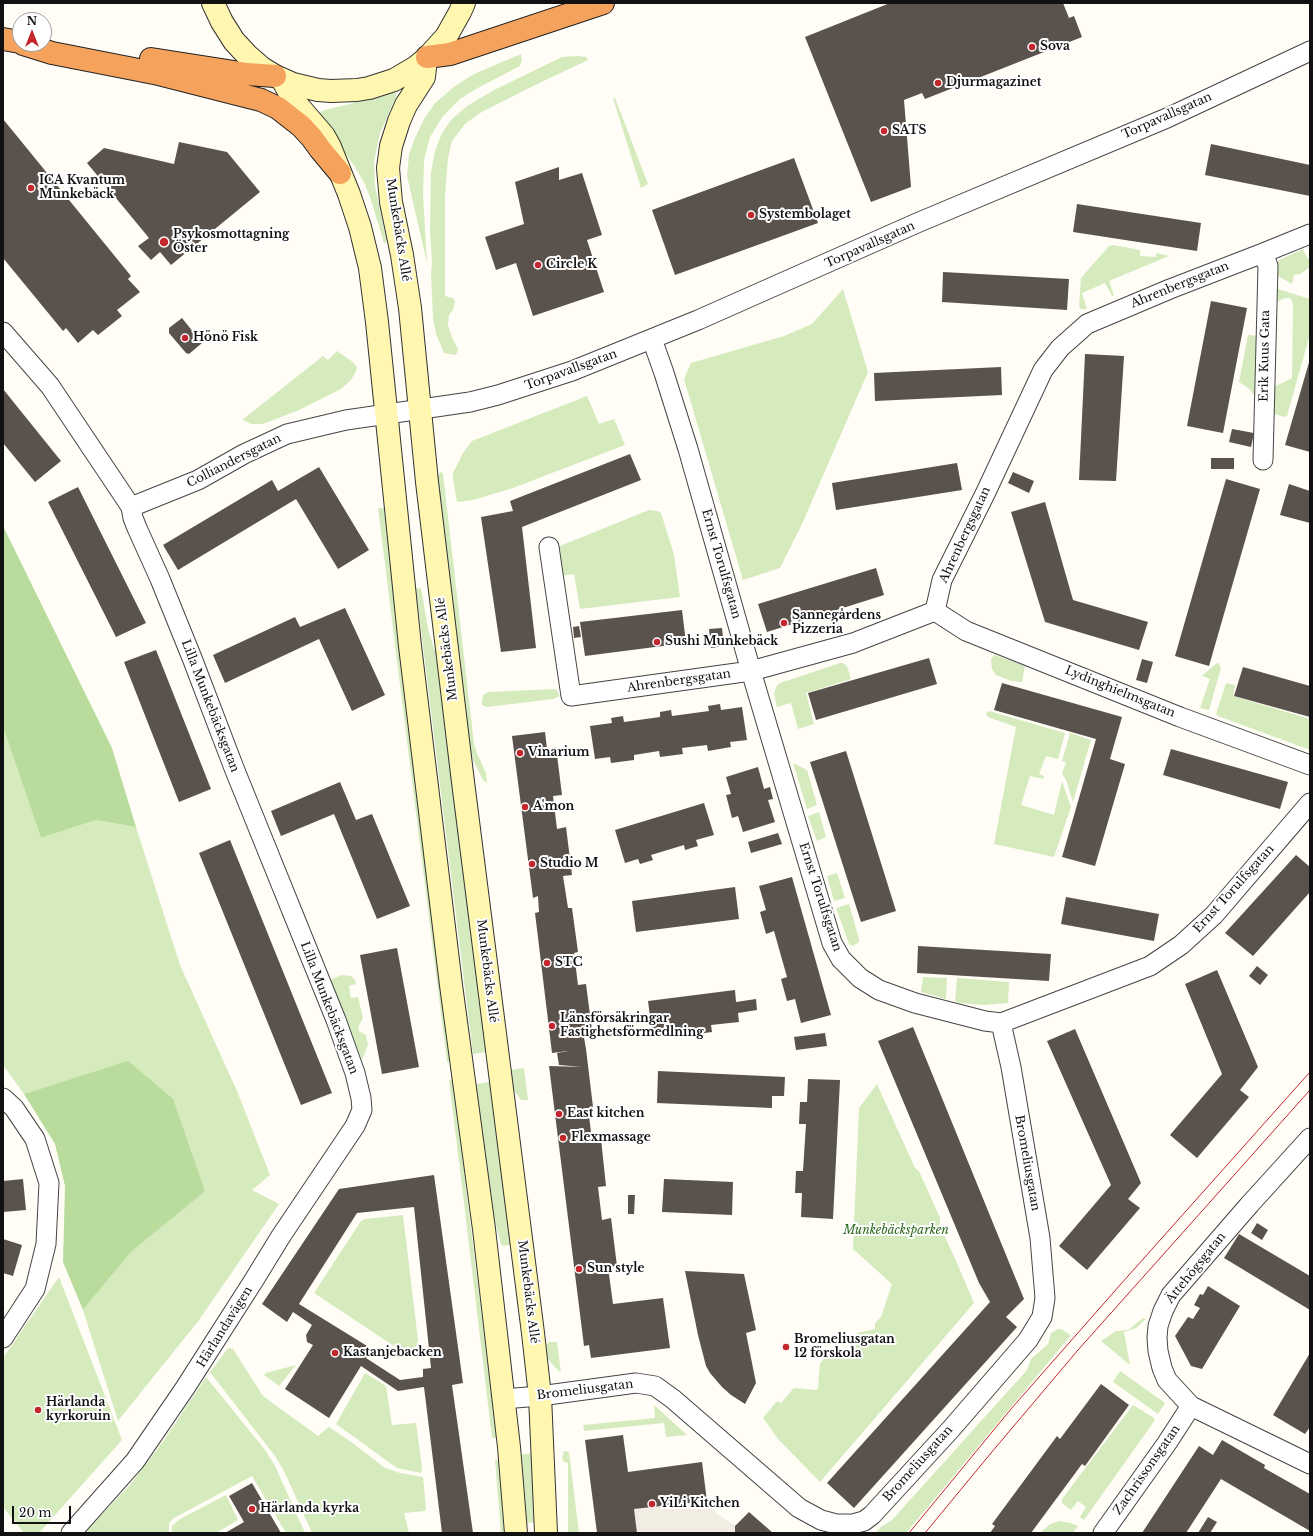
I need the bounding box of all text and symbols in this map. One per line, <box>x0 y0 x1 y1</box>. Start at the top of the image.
north arrow <box>12 12 52 52</box>
text: N <box>27 14 37 28</box>
place label: Sova <box>1040 40 1070 54</box>
marker: Sova <box>1027 42 1037 52</box>
place label: Djurmagazinet <box>946 76 1041 90</box>
marker: Djurmagazinet <box>933 78 943 88</box>
street label: Torpavallsgatan <box>1120 90 1214 142</box>
place label: SATS <box>892 124 926 138</box>
marker: SATS <box>879 126 889 136</box>
place label: ICA Kvantum Munkebäck <box>39 174 125 202</box>
street label: Munkebäcks Allé <box>383 177 413 283</box>
marker: ICA Kvantum Munkebäck <box>26 183 36 193</box>
place label: Systembolaget <box>759 208 851 222</box>
marker: Systembolaget <box>746 210 756 220</box>
street label: Torpavallsgatan <box>823 219 917 271</box>
place label: Psykosmottagning Öster <box>173 228 289 256</box>
marker: Psykosmottagning Öster <box>158 236 170 248</box>
place label: Circle K <box>546 258 597 272</box>
street label: Ahrenbergsgatan <box>1129 259 1231 311</box>
marker: Circle K <box>533 260 543 270</box>
street label: Erik Kuus Gata <box>1257 310 1273 402</box>
place label: Hönö Fisk <box>193 331 258 345</box>
marker: Hönö Fisk <box>180 333 190 343</box>
street label: Torpavallsgatan <box>523 347 619 393</box>
street label: Colliandersgatan <box>185 431 283 491</box>
street label: Ahrenbergsgatan <box>936 485 994 585</box>
street label: Ernst Torulfsgatan <box>698 507 744 621</box>
street label: Munkebäcks Allé <box>434 596 460 702</box>
place label: Sannegårdens Pizzeria <box>792 609 881 637</box>
marker: Sannegårdens Pizzeria <box>779 618 789 628</box>
place label: Sushi Munkebäck <box>665 635 778 649</box>
marker: Sushi Munkebäck <box>652 637 662 647</box>
street label: Lilla Munkebäcksgatan <box>178 638 242 774</box>
street label: Lydinghielmsgatan <box>1063 663 1177 721</box>
street label: Ahrenbergsgatan <box>626 667 732 695</box>
place label: Vinarium <box>528 746 590 760</box>
marker: Vinarium <box>515 748 525 758</box>
place label: A'mon <box>533 800 574 814</box>
marker: A'mon <box>520 802 530 812</box>
street label: Ernst Torulfsgatan <box>796 841 844 953</box>
street label: Ernst Torulfsgatan <box>1191 842 1277 936</box>
place label: Studio M <box>540 857 598 871</box>
marker: Studio M <box>527 859 537 869</box>
street label: Munkebäcks Allé <box>474 918 500 1024</box>
street label: Lilla Munkebäcksgatan <box>297 940 361 1076</box>
place label: STC <box>555 956 583 970</box>
marker: STC <box>542 958 552 968</box>
place label: Länsförsäkringar Fastighetsförmedlning <box>560 1012 703 1040</box>
marker: Länsförsäkringar Fastighetsförmedlning <box>547 1021 557 1031</box>
place label: East kitchen <box>567 1107 644 1121</box>
marker: East kitchen <box>554 1109 564 1119</box>
street label: Bromeliusgatan <box>1011 1114 1043 1212</box>
place label: Flexmassage <box>571 1131 651 1145</box>
marker: Flexmassage <box>558 1133 568 1143</box>
park label: Munkebäcksparken <box>843 1224 949 1238</box>
street label: Ättehögsgatan <box>1163 1230 1229 1306</box>
street label: Munkebäcks Allé <box>515 1239 541 1345</box>
place label: Sun style <box>587 1262 644 1276</box>
marker: Sun style <box>574 1264 584 1274</box>
street label: Härlandavägen <box>194 1284 256 1370</box>
place label: Bromeliusgatan 12 förskola <box>794 1333 895 1361</box>
marker: Bromeliusgatan 12 förskola <box>781 1342 791 1352</box>
place label: Kastanjebacken <box>343 1346 442 1360</box>
marker: Kastanjebacken <box>330 1348 340 1358</box>
street label: Bromeliusgatan <box>536 1377 634 1403</box>
place label: Härlanda kyrkoruin <box>46 1396 111 1424</box>
marker: Härlanda kyrkoruin <box>33 1405 43 1415</box>
street label: Zachrissonsgatan <box>1111 1422 1183 1518</box>
street label: Bromeliusgatan <box>880 1423 956 1505</box>
place label: YiLi Kitchen <box>660 1497 740 1511</box>
scale bar <box>14 1498 73 1524</box>
marker: YiLi Kitchen <box>647 1499 657 1509</box>
place label: Härlanda kyrka <box>260 1502 359 1516</box>
marker: Härlanda kyrka <box>247 1504 257 1514</box>
text: 20 m <box>19 1505 51 1520</box>

